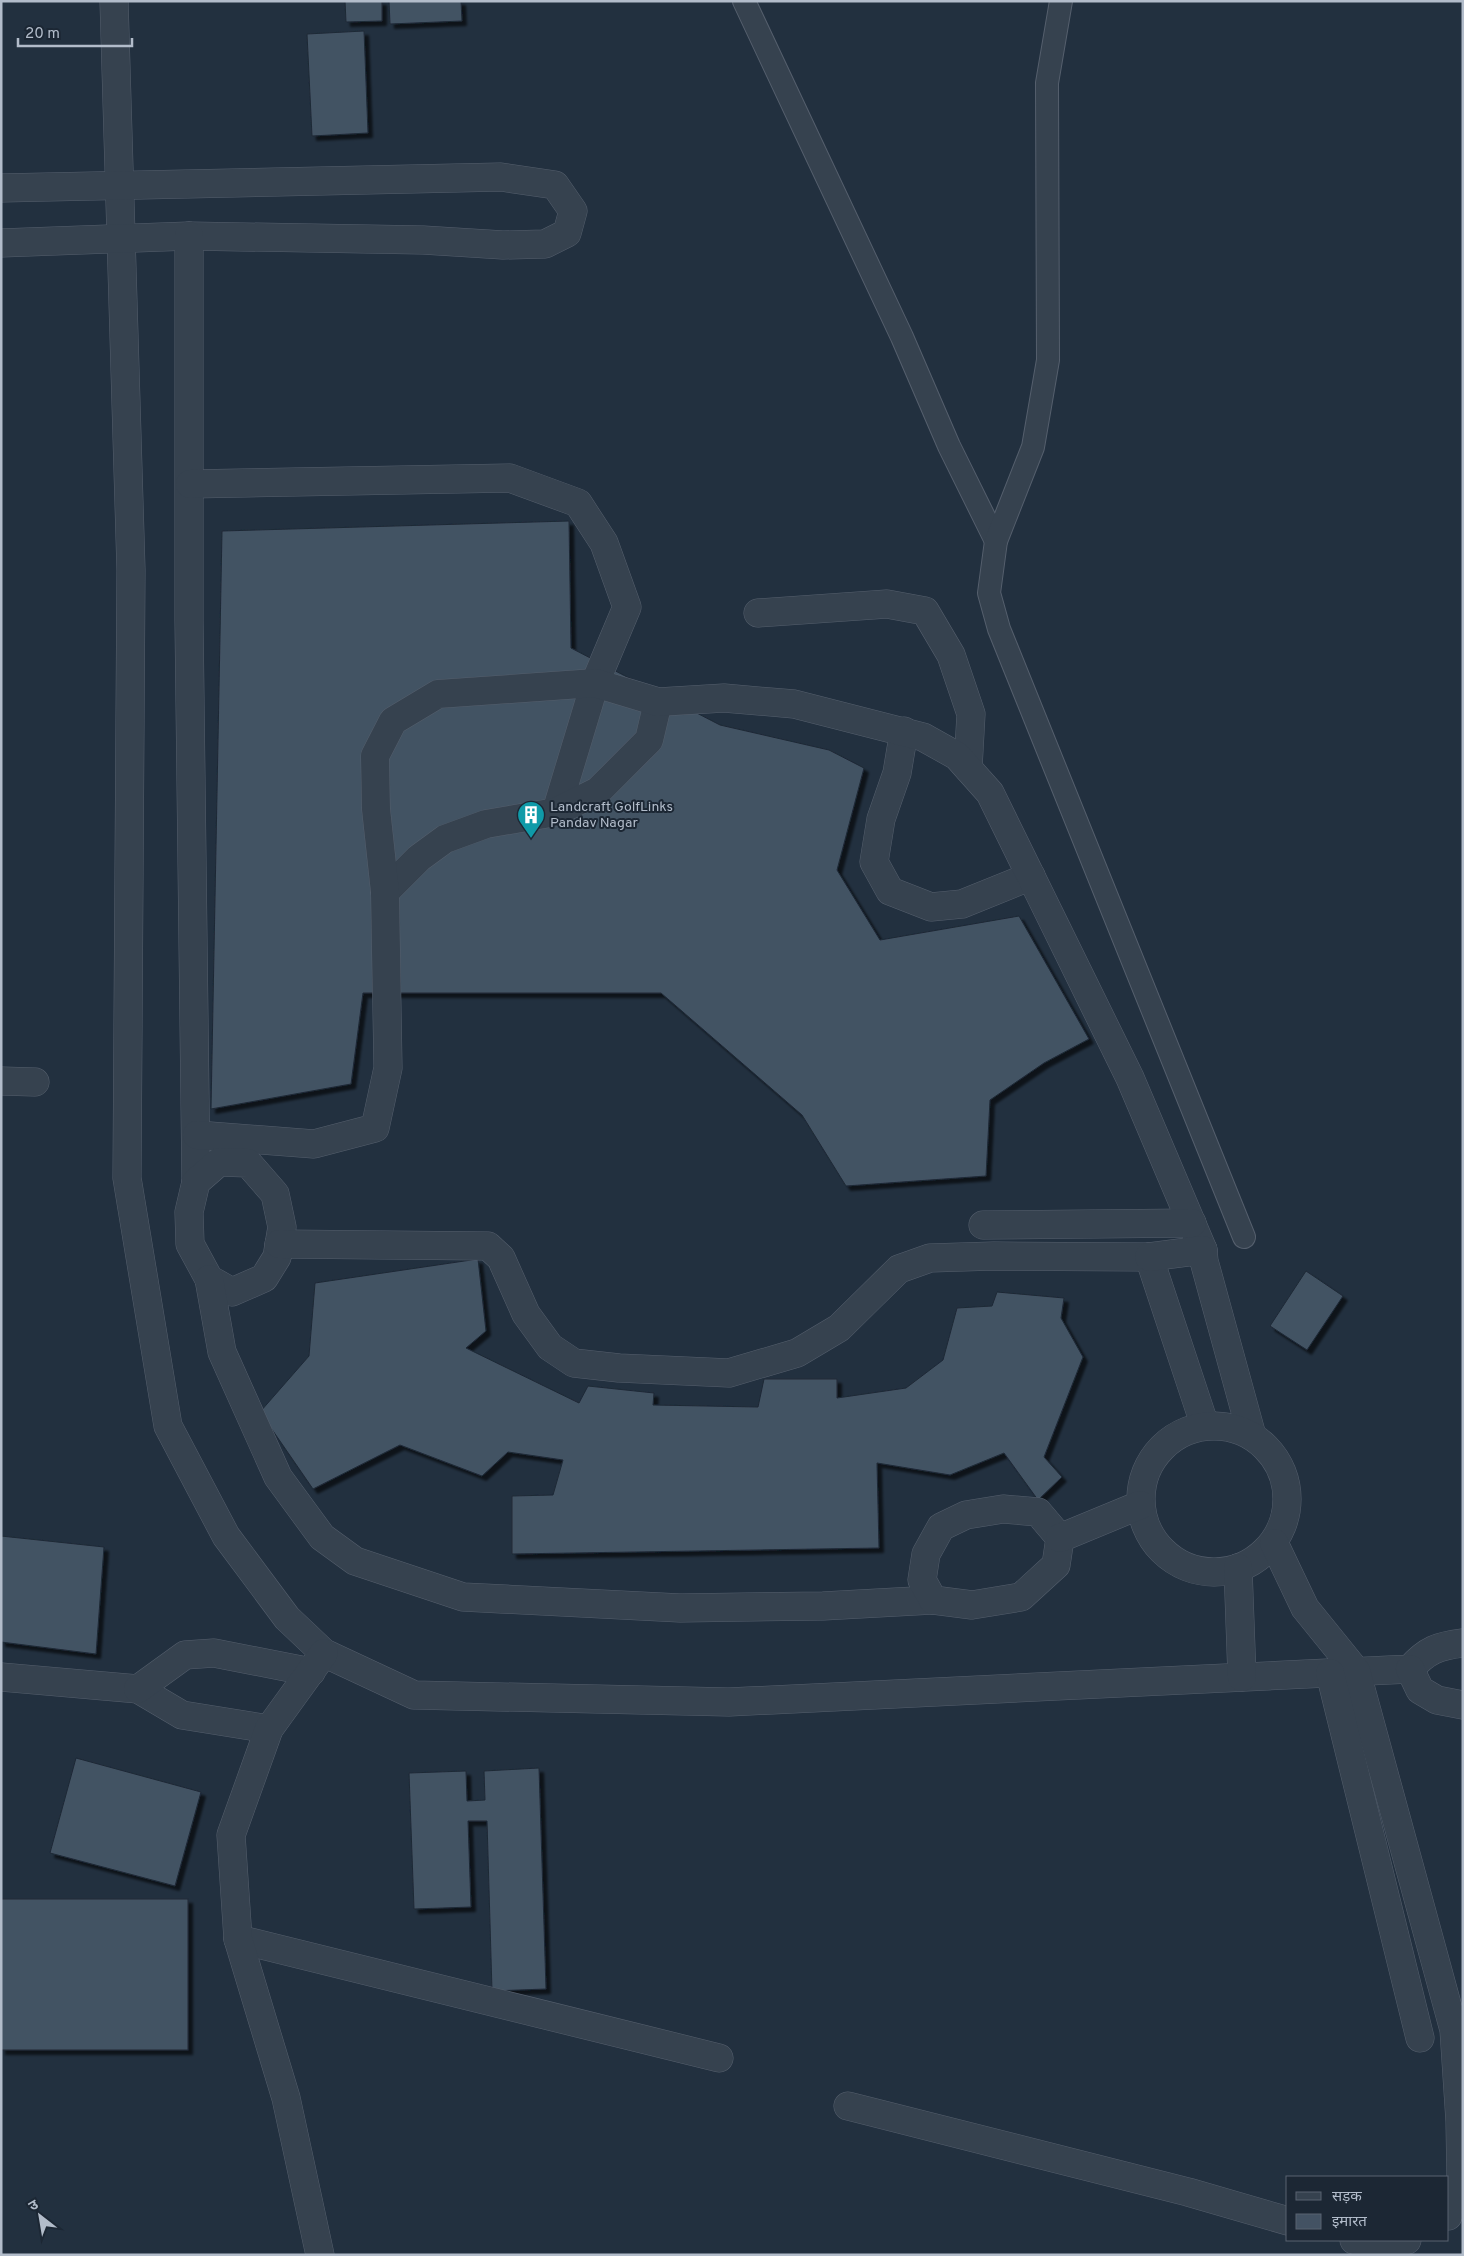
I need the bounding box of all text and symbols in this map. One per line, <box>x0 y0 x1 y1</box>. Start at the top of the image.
scale bar <box>18 15 131 47</box>
text: 20 m <box>25 25 60 44</box>
place label: Landcraft GolfLinks Pandav Nagar <box>550 799 673 832</box>
building icon: Landcraft GolfLinks Pandav Nagar <box>516 800 546 839</box>
legend <box>1286 2176 1449 2241</box>
text: सड़क <box>1332 2188 1362 2207</box>
north arrow <box>15 2191 65 2241</box>
text: उ <box>26 2196 43 2216</box>
text: इमारत <box>1332 2213 1367 2232</box>

